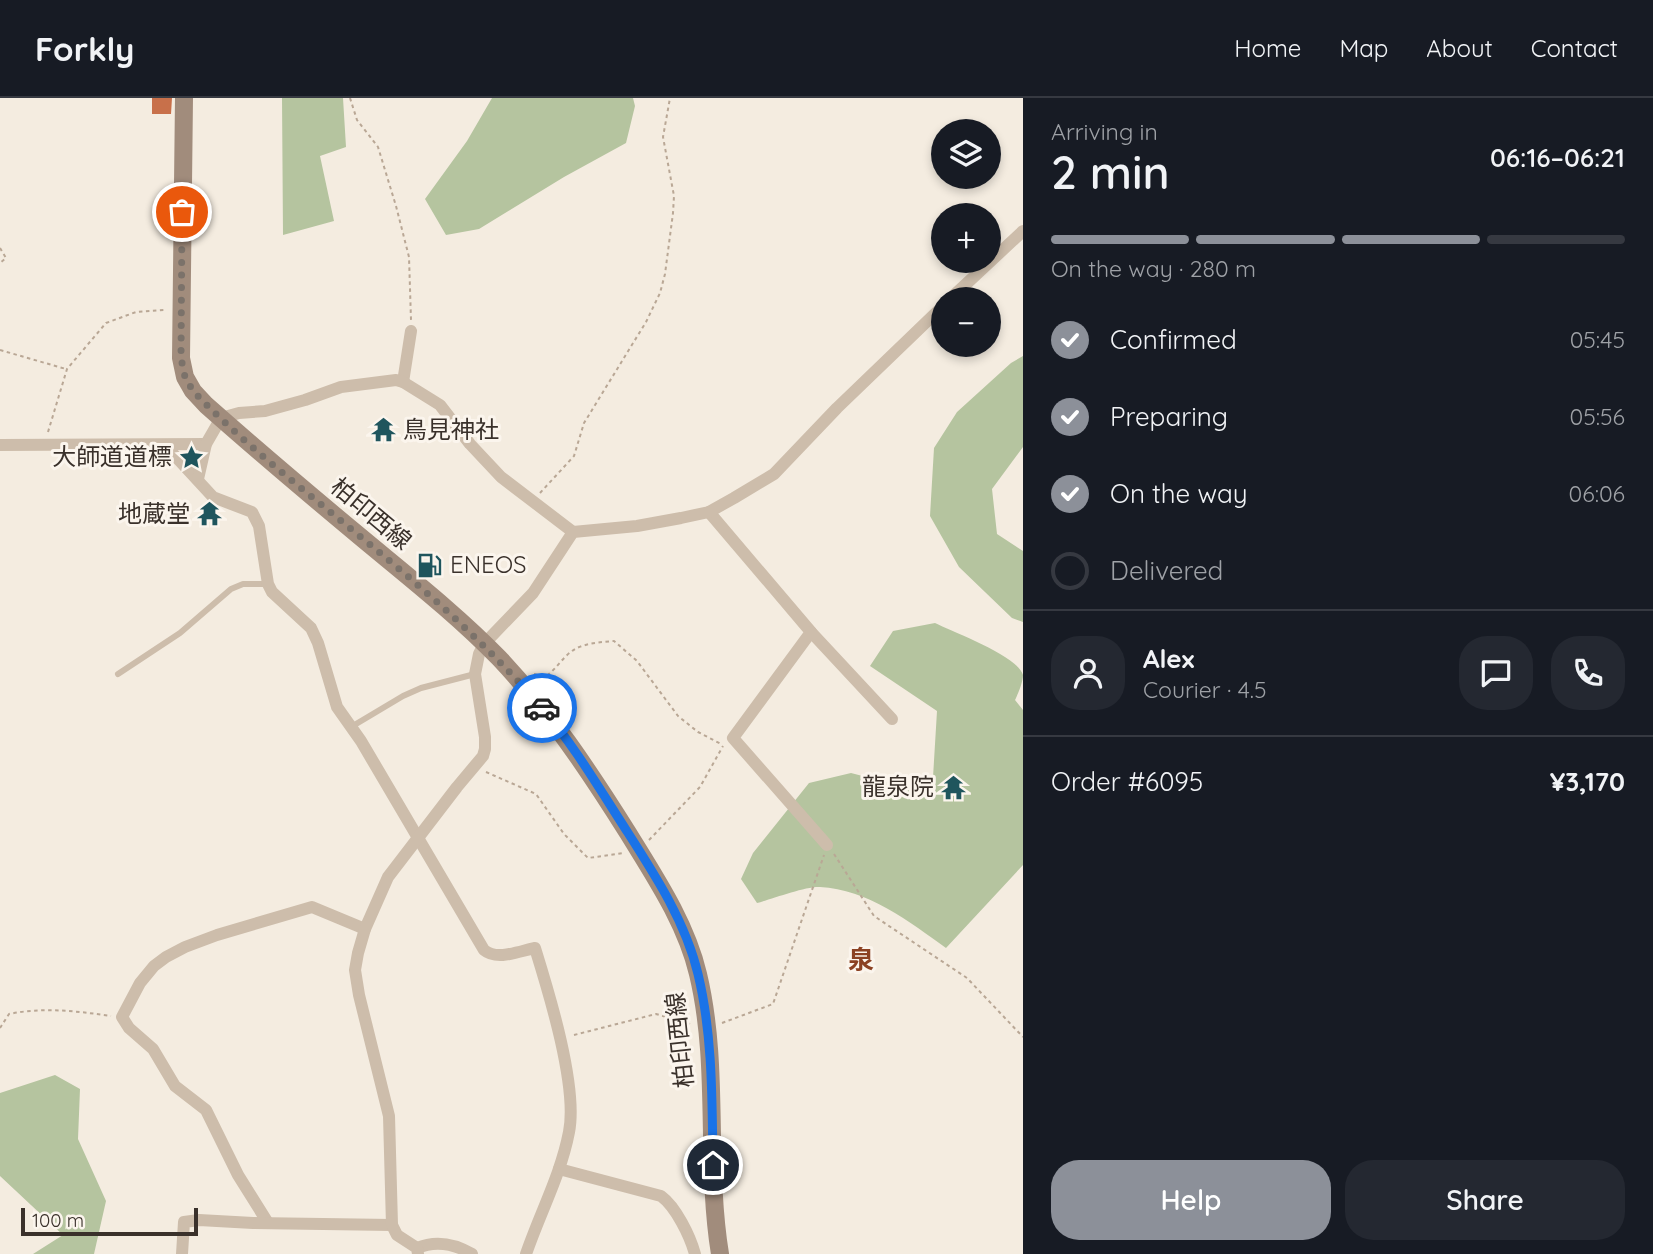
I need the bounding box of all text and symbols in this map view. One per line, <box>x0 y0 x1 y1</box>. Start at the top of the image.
text: Forkly <box>35 28 134 69</box>
text: Home <box>1234 33 1301 63</box>
text: Map <box>1339 33 1388 63</box>
text: About <box>1426 33 1493 63</box>
text: Contact <box>1531 33 1618 63</box>
text: Arriving in <box>1051 117 1158 146</box>
map controls <box>931 119 1001 357</box>
button: layers <box>931 119 1001 189</box>
text: 06:16–06:21 <box>1490 141 1625 174</box>
text: 2 min <box>1051 143 1170 201</box>
pin <box>152 182 212 242</box>
icon: bag <box>163 193 201 231</box>
button: + <box>931 203 1001 273</box>
text: On the way · 280 m <box>1051 254 1256 283</box>
button: − <box>931 287 1001 357</box>
icon: check <box>1051 321 1089 359</box>
text: Confirmed <box>1110 323 1237 356</box>
text: 05:45 <box>1570 325 1625 354</box>
icon: check <box>1051 398 1089 436</box>
text: Preparing <box>1110 400 1228 433</box>
text: 05:56 <box>1570 402 1625 431</box>
place label: 鳥見神社 <box>403 414 499 444</box>
temple icon: 鳥見神社 <box>369 416 397 444</box>
place label: 大師道道標 <box>52 441 172 471</box>
place icon: 大師道道標 <box>178 443 206 471</box>
street label: 柏印西線 <box>325 471 418 556</box>
icon: check <box>1051 475 1089 513</box>
text: On the way <box>1110 477 1248 510</box>
text: 06:06 <box>1569 479 1625 508</box>
place label: 地蔵堂 <box>118 498 190 528</box>
temple icon: 地蔵堂 <box>196 500 224 528</box>
place label: ENEOS <box>450 549 527 579</box>
fuel station icon: ENEOS <box>416 551 444 579</box>
text: Delivered <box>1110 554 1223 587</box>
button: person <box>1051 636 1125 710</box>
button: chat <box>1459 636 1533 710</box>
button: phone <box>1551 636 1625 710</box>
text: Alex <box>1143 642 1194 675</box>
courier <box>507 673 577 743</box>
text: Courier · 4.5 <box>1143 675 1267 704</box>
icon: car <box>523 689 561 727</box>
text: Order #6095 <box>1051 765 1203 798</box>
text: ¥3,170 <box>1550 765 1625 798</box>
place label: 龍泉院 <box>862 771 934 801</box>
temple icon: 龍泉院 <box>940 773 968 801</box>
district label: 泉 <box>848 943 874 976</box>
street label: 柏印西線 <box>659 991 699 1089</box>
pin <box>683 1135 743 1195</box>
icon: home <box>694 1146 732 1184</box>
button: Help <box>1051 1160 1331 1240</box>
button: Share <box>1345 1160 1625 1240</box>
scale bar <box>21 1205 198 1237</box>
text: 100 m <box>32 1208 84 1232</box>

